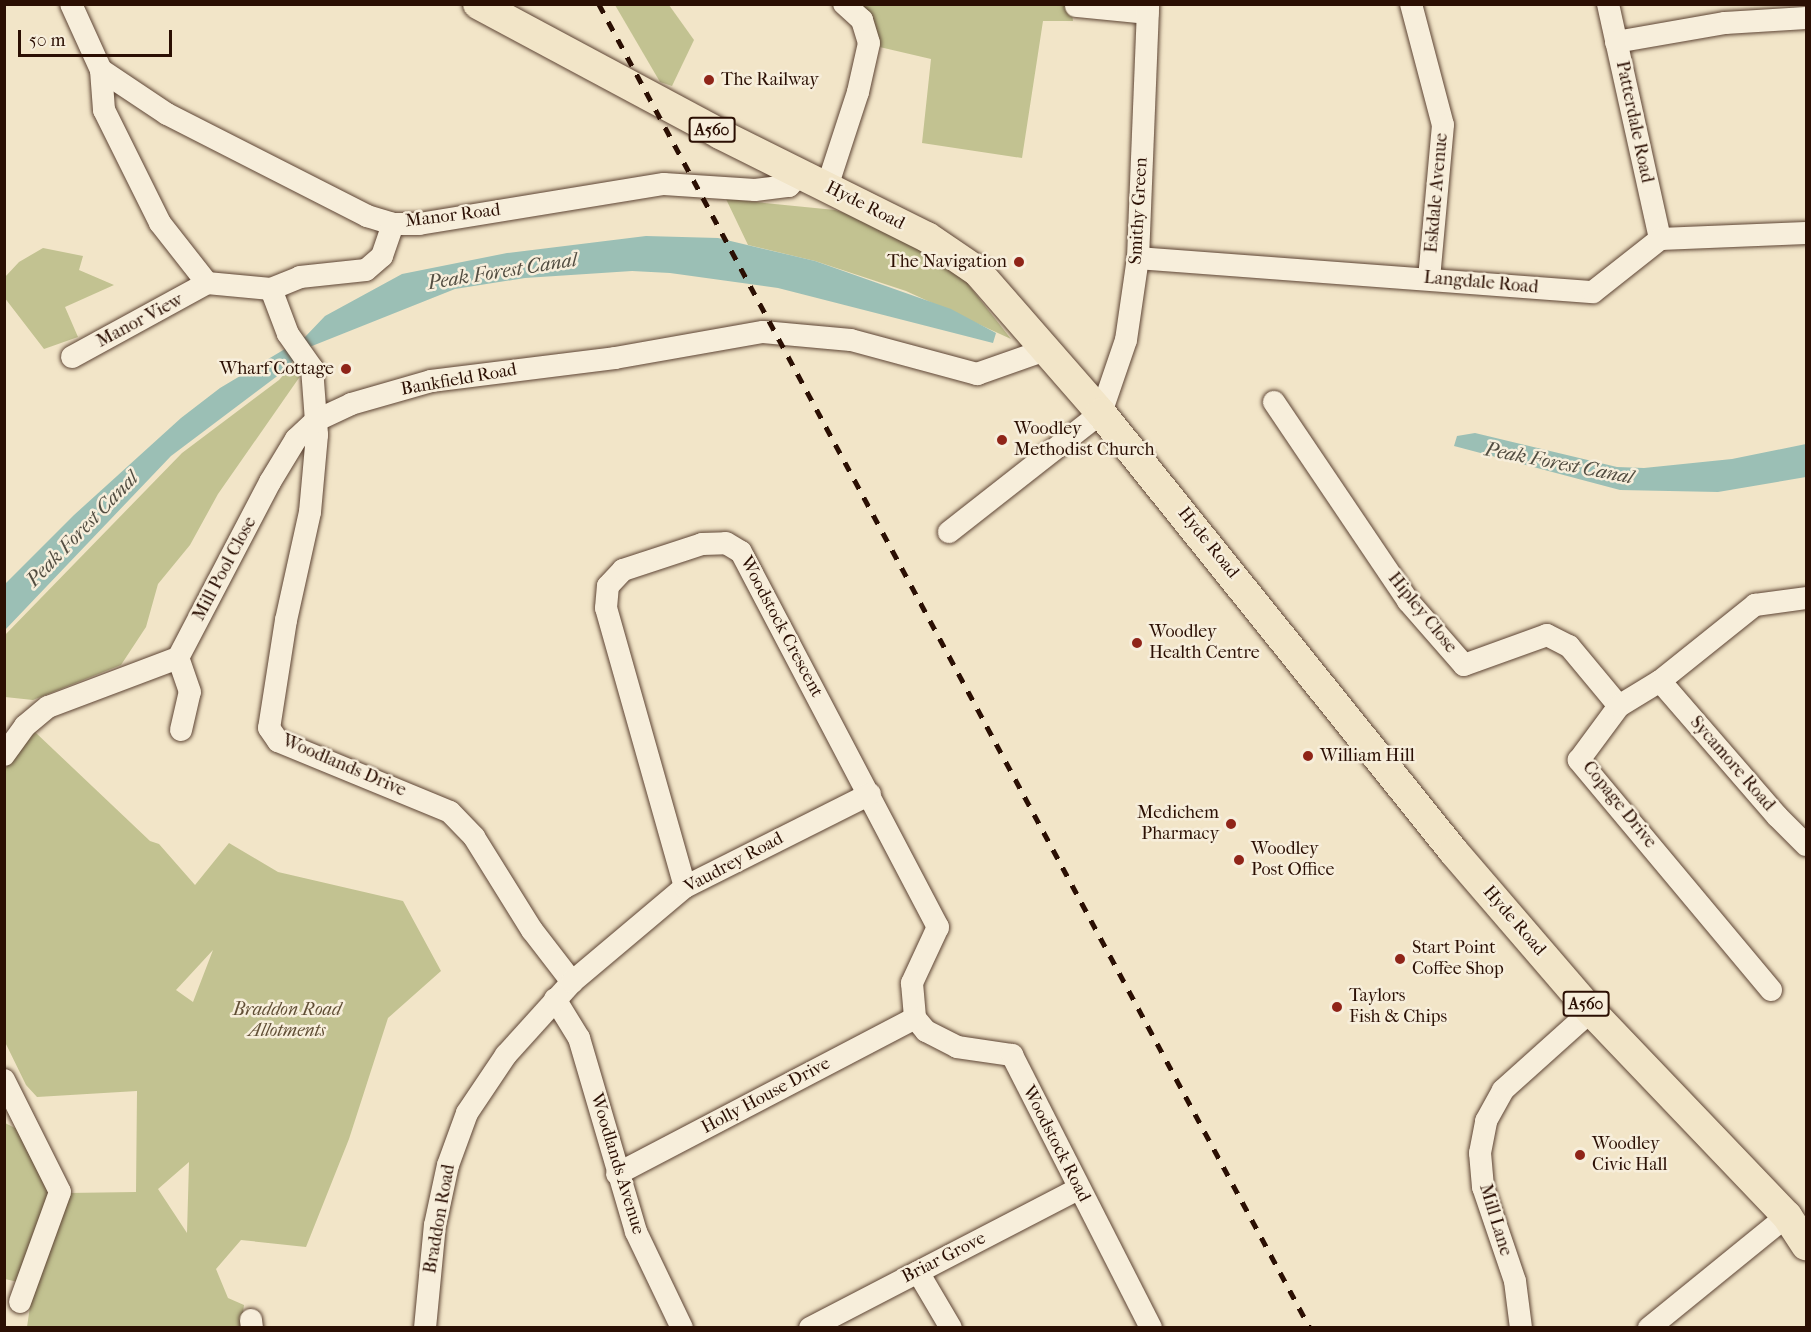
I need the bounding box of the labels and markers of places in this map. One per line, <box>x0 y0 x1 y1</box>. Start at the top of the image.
place label: The Railway <box>721 69 819 91</box>
marker: The Railway <box>702 73 716 87</box>
place label: The Navigation <box>887 251 1007 273</box>
marker: The Navigation <box>1012 255 1026 269</box>
place label: Wharf Cottage <box>220 358 334 380</box>
marker: Wharf Cottage <box>339 362 353 376</box>
place label: Woodley Methodist Church <box>1014 419 1155 462</box>
marker: Woodley Methodist Church <box>995 433 1009 447</box>
place label: Woodley Health Centre <box>1149 622 1260 664</box>
marker: Woodley Health Centre <box>1130 636 1144 650</box>
place label: William Hill <box>1320 745 1415 767</box>
marker: William Hill <box>1301 749 1315 763</box>
place label: Medichem Pharmacy <box>1137 803 1219 846</box>
marker: Medichem Pharmacy <box>1224 817 1238 831</box>
place label: Woodley Post Office <box>1251 839 1334 882</box>
marker: Woodley Post Office <box>1232 853 1246 867</box>
place label: Start Point Coffee Shop <box>1412 938 1504 980</box>
marker: Start Point Coffee Shop <box>1393 952 1407 966</box>
place label: Taylors Fish & Chips <box>1349 986 1447 1028</box>
marker: Taylors Fish & Chips <box>1330 1000 1344 1014</box>
place label: Woodley Civic Hall <box>1592 1134 1668 1176</box>
marker: Woodley Civic Hall <box>1573 1148 1587 1162</box>

